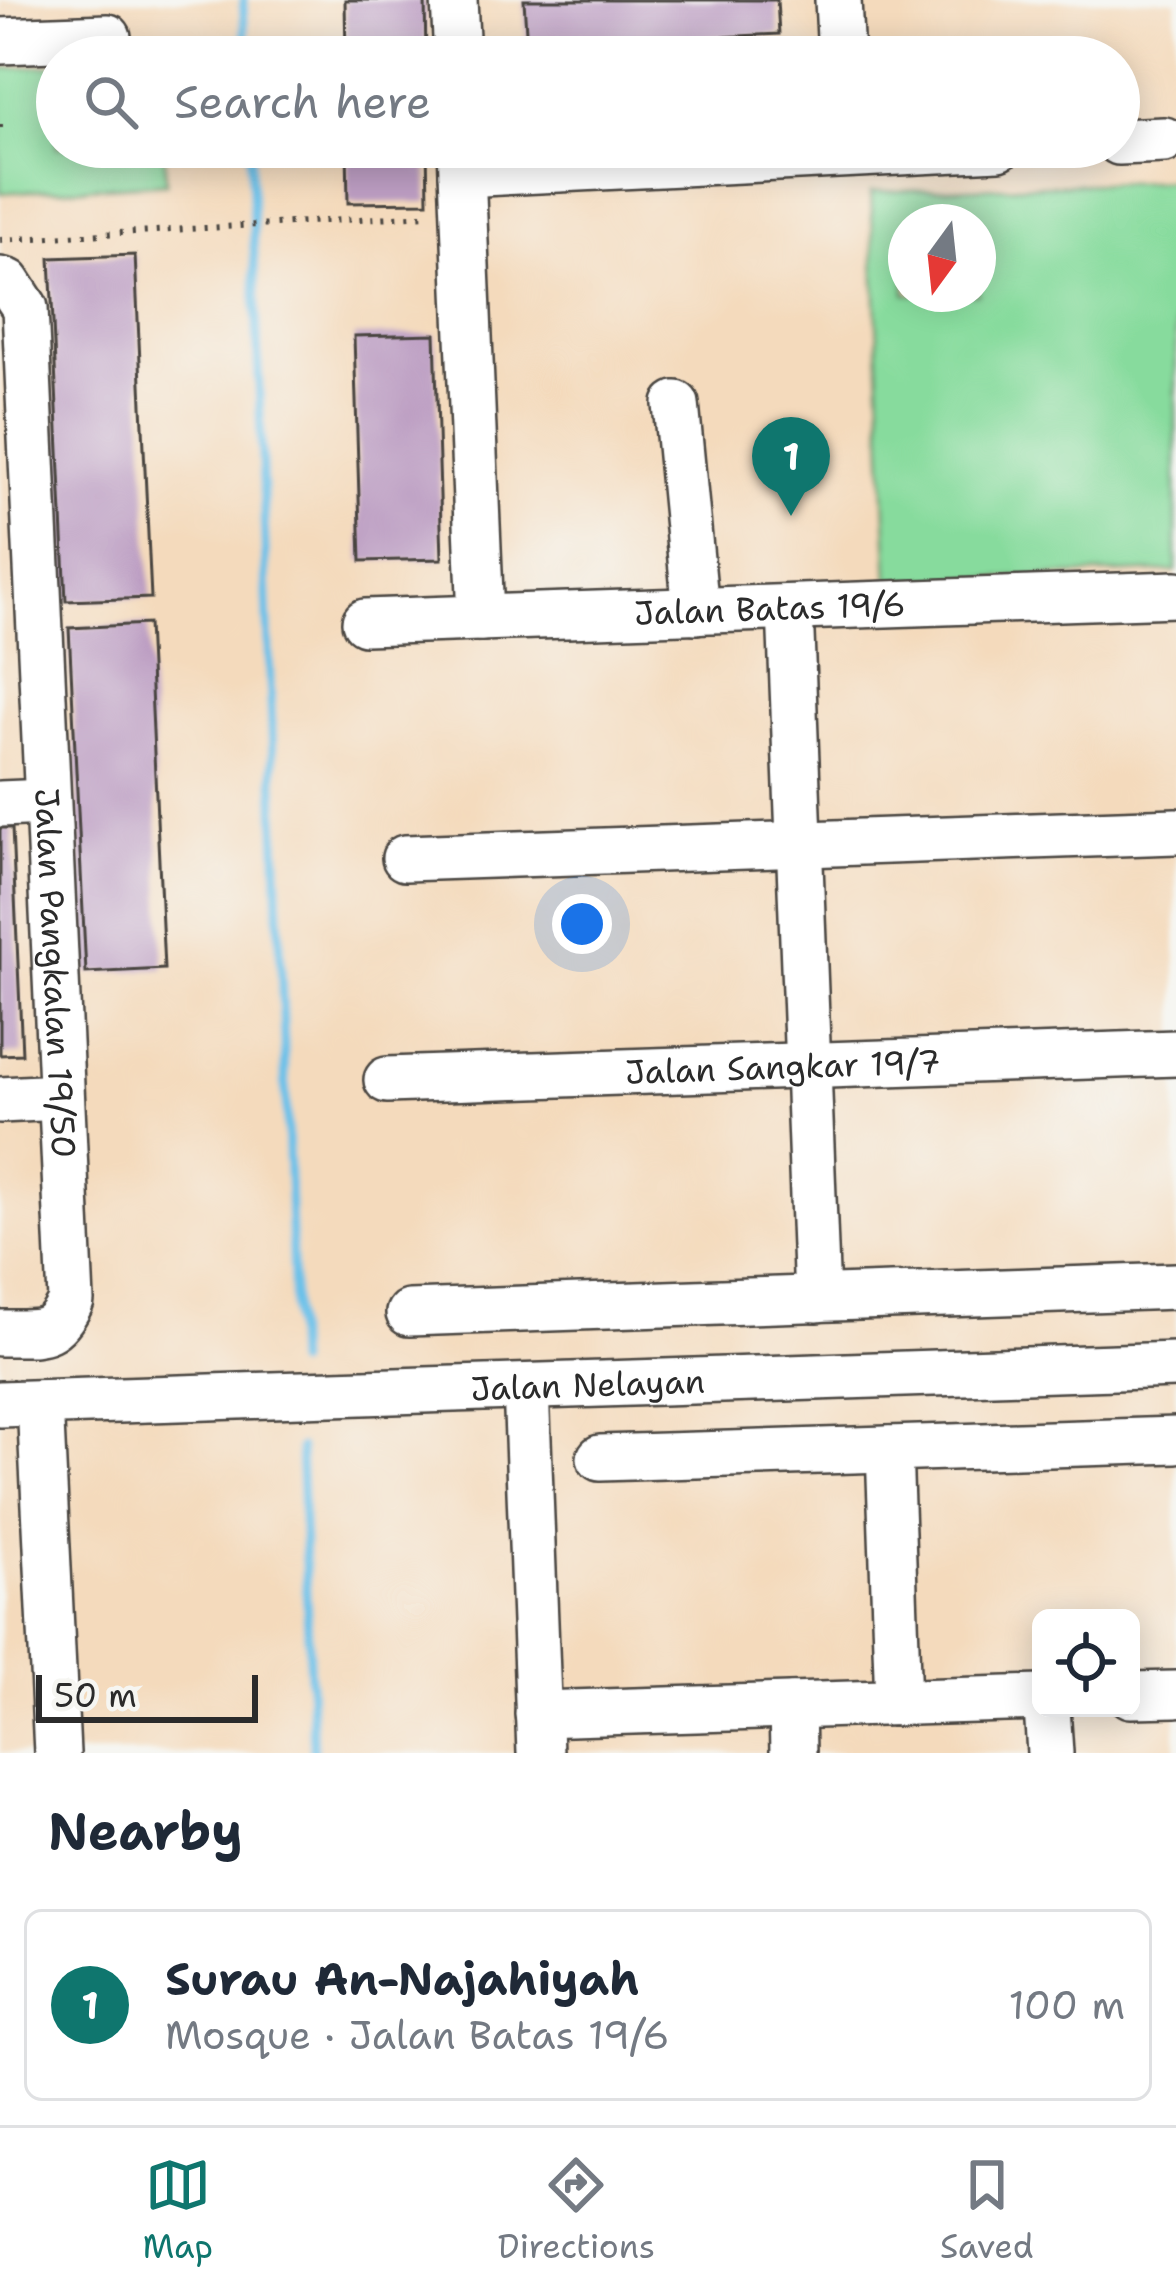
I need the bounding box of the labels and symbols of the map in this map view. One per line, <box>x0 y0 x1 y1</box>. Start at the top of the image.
north arrow <box>888 204 996 312</box>
pin: 1 <box>752 417 830 516</box>
street label: Jalan Batas 19/6 <box>633 581 906 635</box>
street label: Jalan Pangkalan 19/50 <box>25 787 87 1159</box>
your location <box>552 894 612 954</box>
street label: Jalan Sangkar 19/7 <box>624 1039 941 1094</box>
street label: Jalan Nelayan <box>470 1358 705 1411</box>
scale bar <box>36 1669 258 1722</box>

